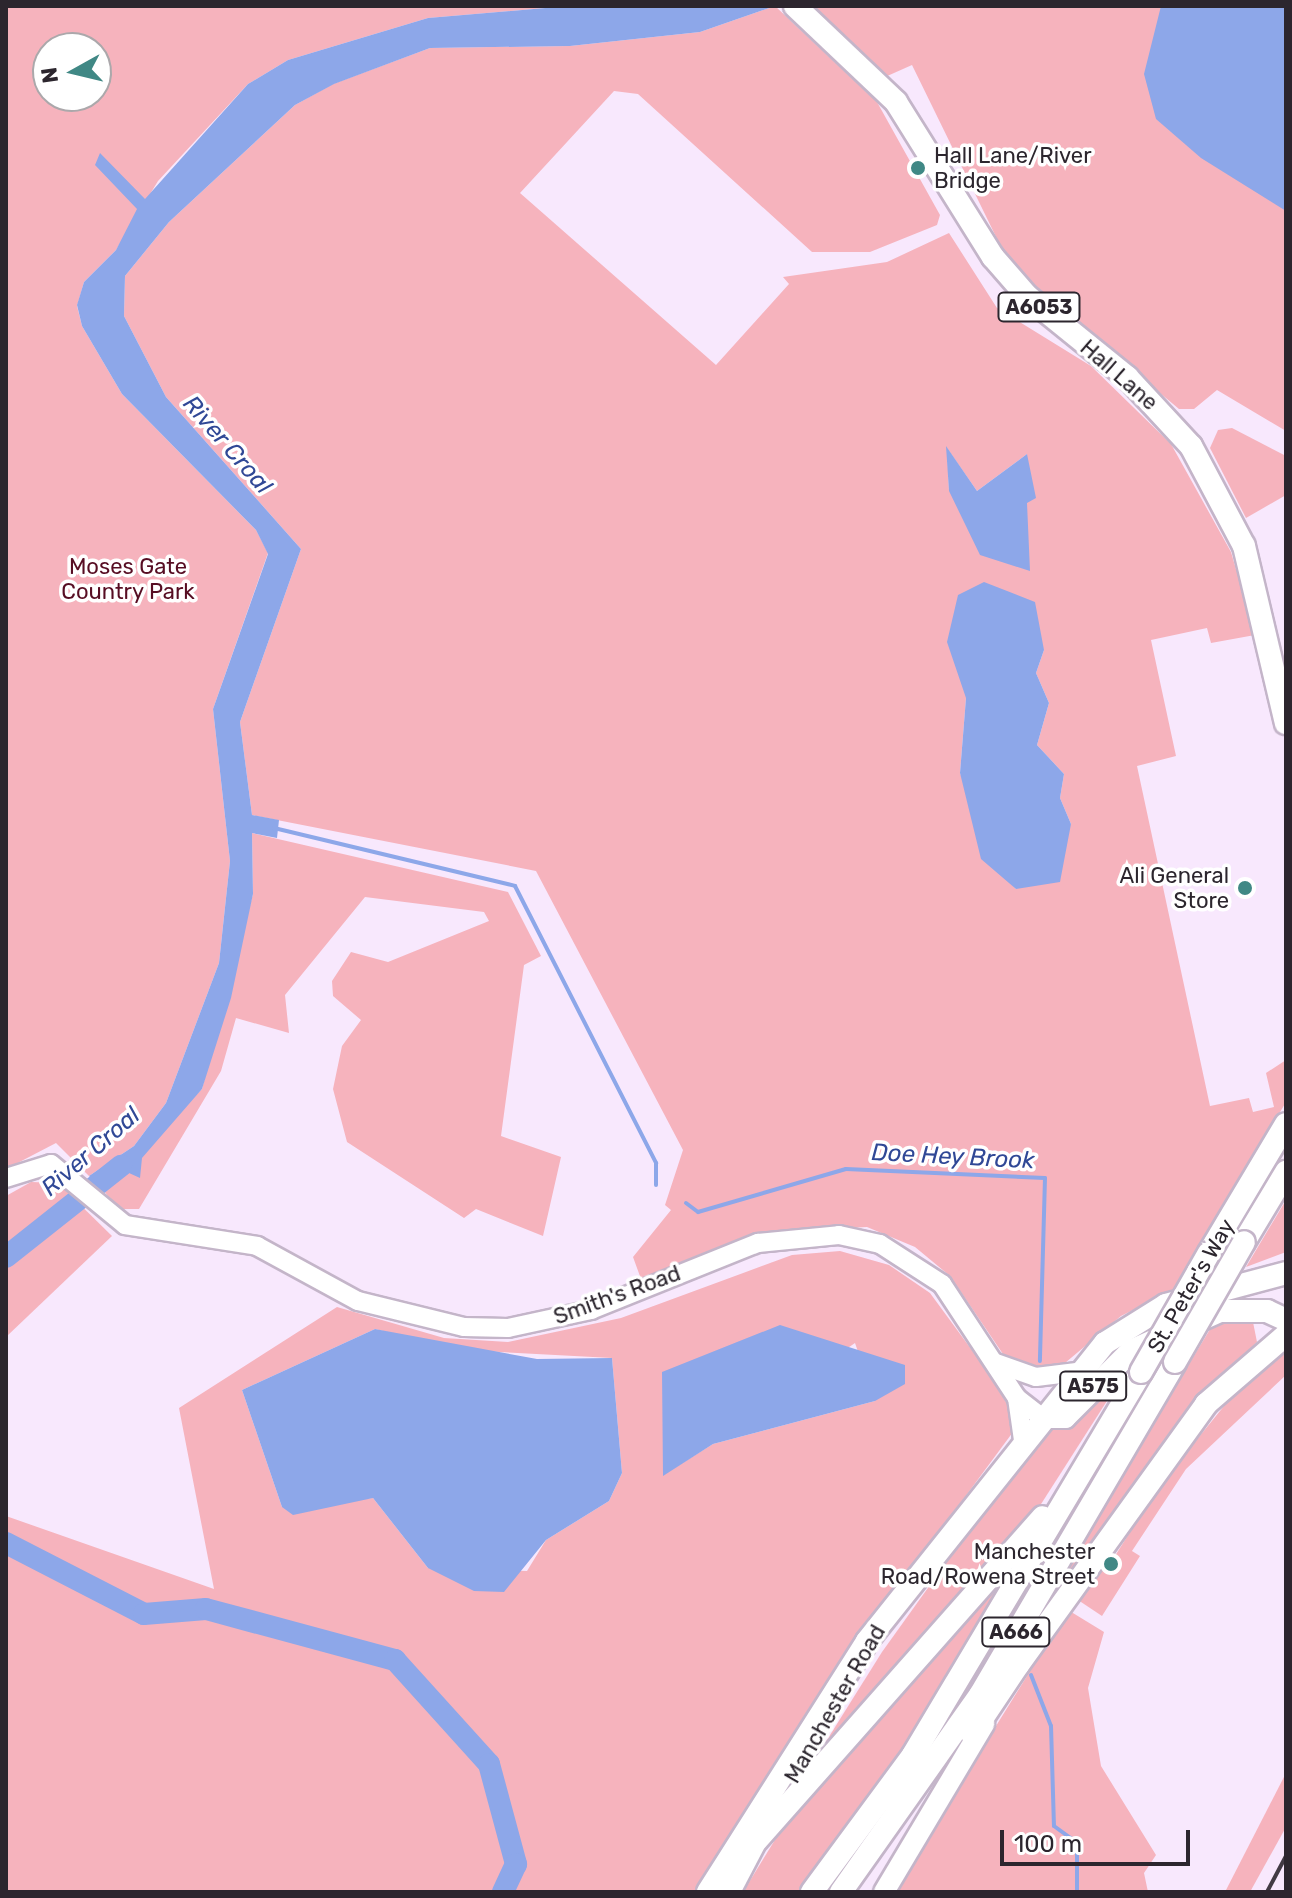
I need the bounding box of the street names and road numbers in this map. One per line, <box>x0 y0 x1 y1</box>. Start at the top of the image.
road number: A6053 <box>997 291 1081 323</box>
street label: Hall Lane <box>1075 334 1163 416</box>
street label: St. Peter's Way <box>1142 1214 1240 1358</box>
street label: Smith's Road <box>550 1260 684 1330</box>
road number: A575 <box>1059 1370 1127 1402</box>
road number: A666 <box>980 1616 1052 1648</box>
street label: Manchester Road <box>779 1620 891 1788</box>

